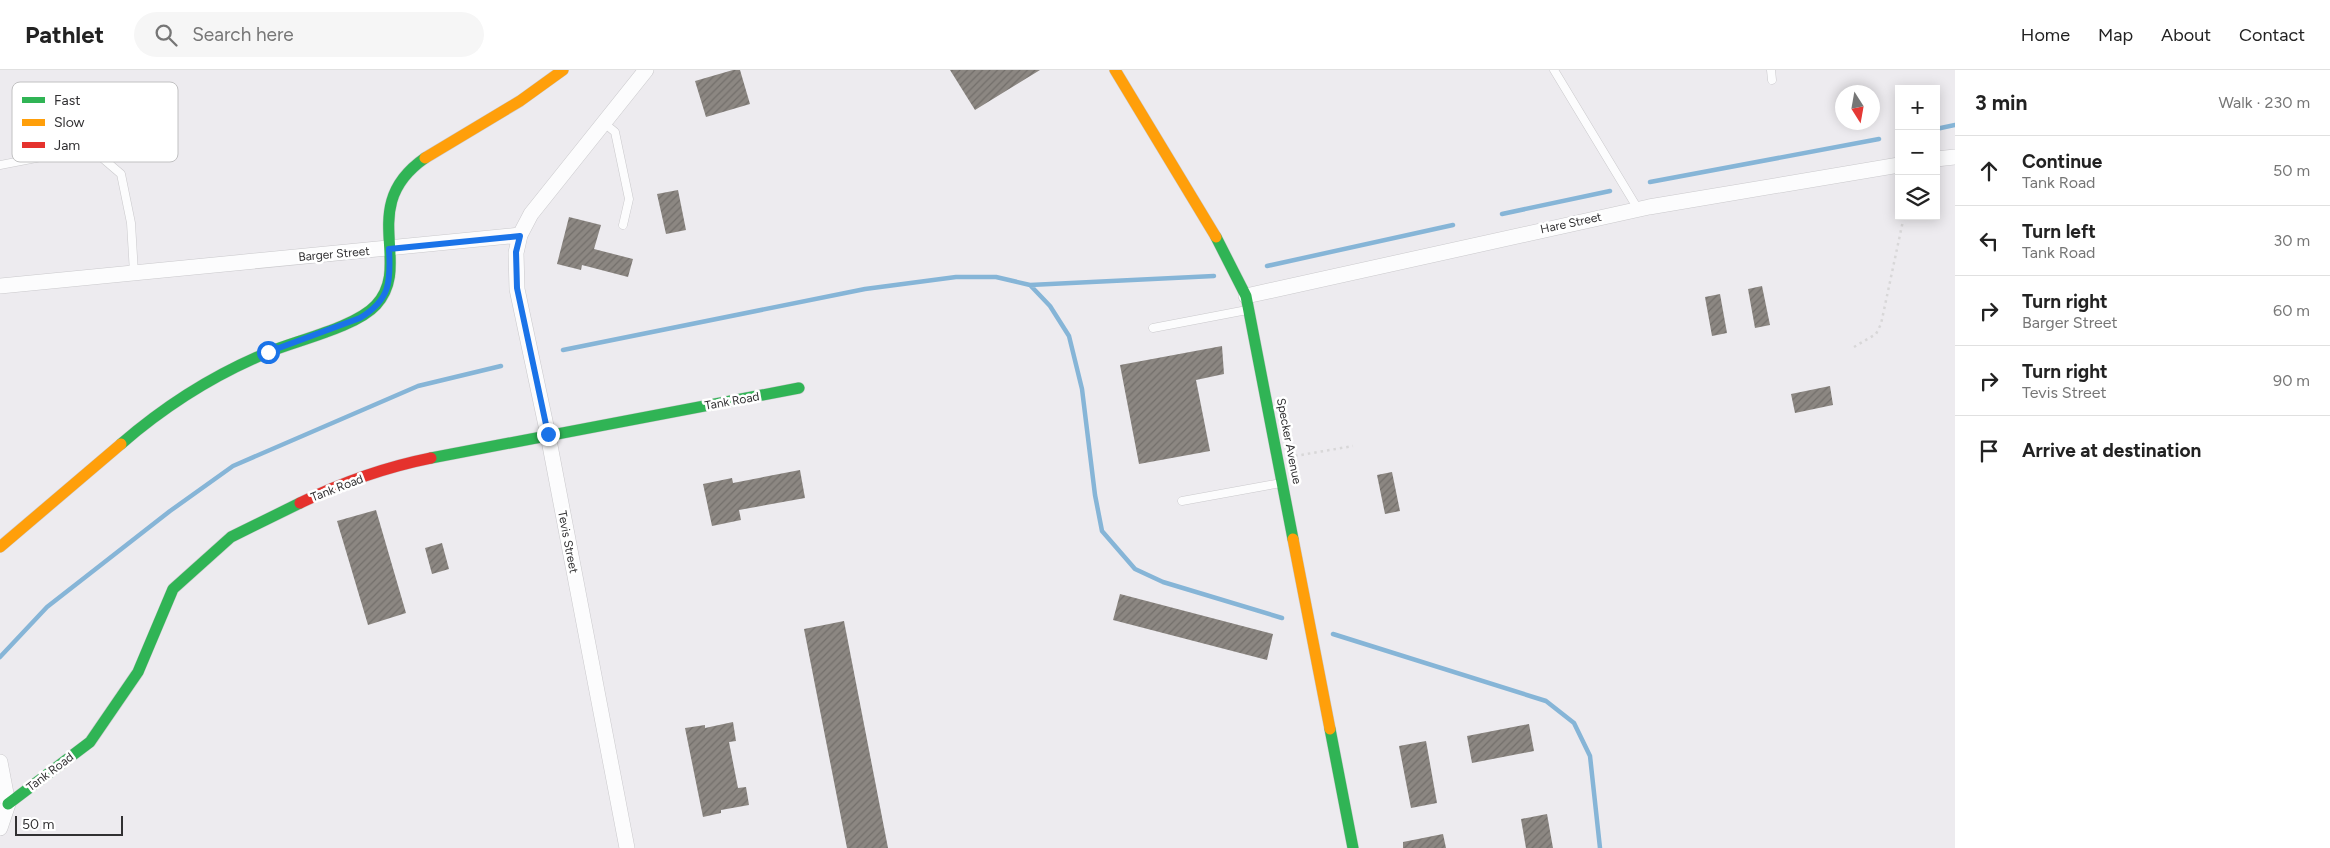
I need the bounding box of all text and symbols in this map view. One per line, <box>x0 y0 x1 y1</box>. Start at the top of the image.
search box <box>134 12 484 57</box>
text: Pathlet <box>25 20 104 49</box>
icon: search <box>152 21 180 49</box>
text: Search here <box>192 23 294 46</box>
text: Home <box>2021 24 2070 46</box>
text: Map <box>2098 24 2133 46</box>
text: About <box>2161 24 2211 46</box>
text: Contact <box>2239 24 2305 46</box>
legend <box>12 82 178 162</box>
north arrow <box>1835 85 1880 130</box>
map controls <box>1895 85 1940 220</box>
button: + <box>1895 85 1940 130</box>
text: 3 min <box>1975 90 2027 115</box>
text: Fast <box>54 92 80 109</box>
text: Walk · 230 m <box>2218 93 2310 112</box>
text: Slow <box>54 114 85 131</box>
button: − <box>1895 130 1940 175</box>
text: Jam <box>54 137 80 154</box>
text: Continue <box>2022 150 2102 173</box>
icon: ahead <box>1975 157 2003 185</box>
text: 50 m <box>2273 161 2310 180</box>
text: Tank Road <box>2022 173 2095 192</box>
button: layers <box>1895 175 1940 220</box>
street label: Hare Street <box>1539 210 1603 236</box>
text: Turn left <box>2022 220 2096 243</box>
icon: left <box>1975 227 2003 255</box>
text: 30 m <box>2273 231 2310 250</box>
text: Tank Road <box>2022 243 2095 262</box>
street label: Barger Street <box>298 244 371 264</box>
text: Turn right <box>2022 290 2108 313</box>
icon: right <box>1975 297 2003 325</box>
text: 60 m <box>2273 301 2310 320</box>
text: Barger Street <box>2022 313 2118 332</box>
route start <box>257 341 280 364</box>
text: Turn right <box>2022 360 2108 383</box>
icon: right <box>1975 367 2003 395</box>
text: 90 m <box>2273 371 2310 390</box>
text: Tevis Street <box>2022 383 2107 402</box>
street label: Tank Road <box>704 389 760 413</box>
street label: Specker Avenue <box>1274 397 1304 486</box>
route end <box>537 423 560 446</box>
icon: arrive <box>1975 437 2003 465</box>
text: Arrive at destination <box>2022 439 2201 462</box>
street label: Tank Road <box>309 472 365 504</box>
street label: Tevis Street <box>555 510 581 575</box>
street label: Tank Road <box>24 750 76 794</box>
scale bar <box>15 813 122 836</box>
text: 50 m <box>22 816 54 833</box>

